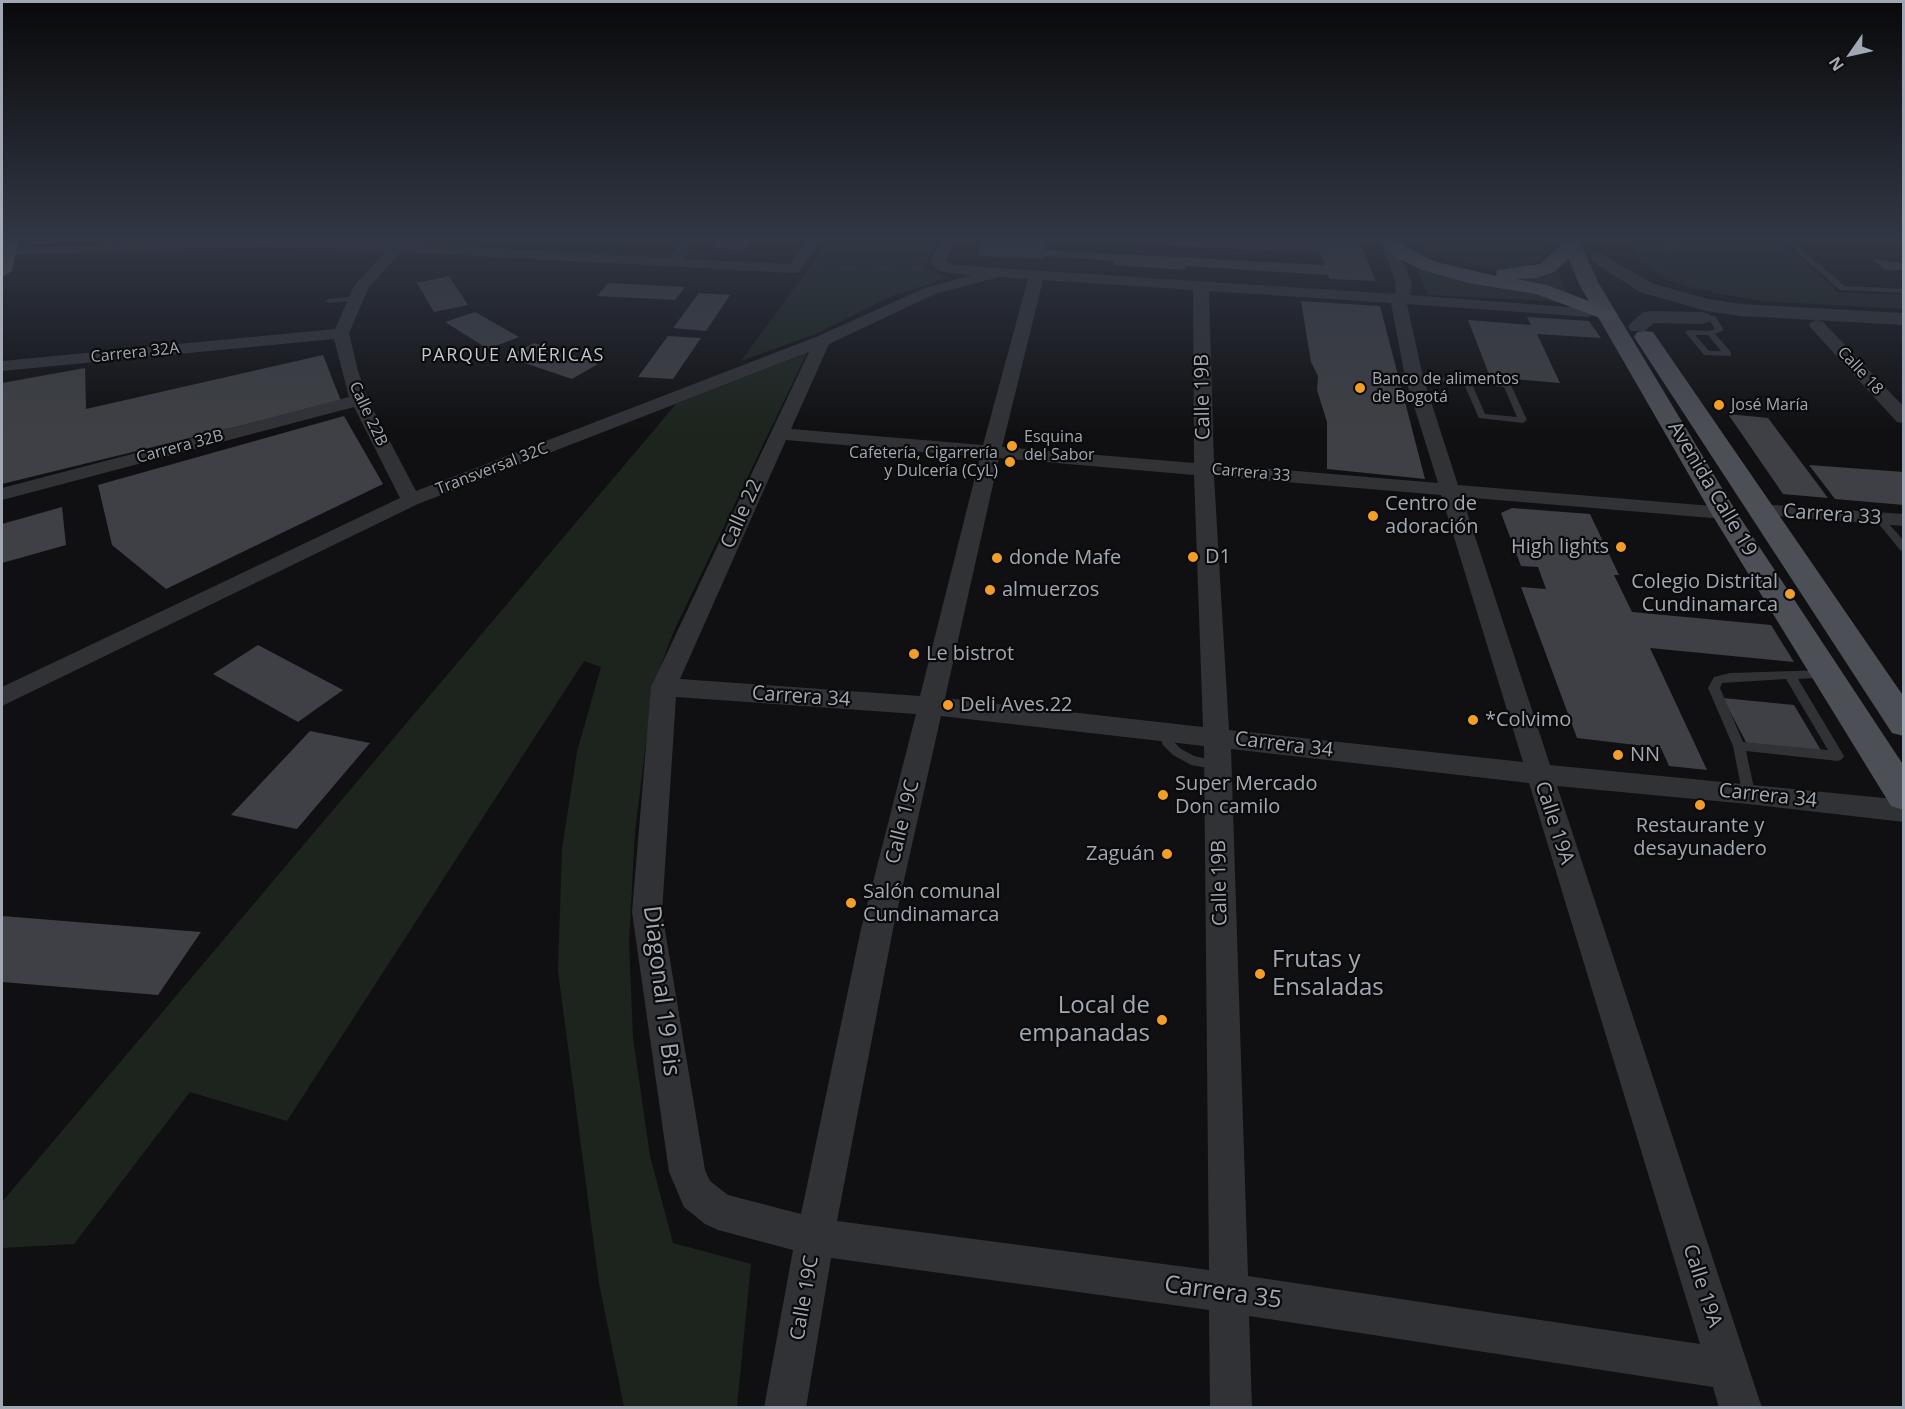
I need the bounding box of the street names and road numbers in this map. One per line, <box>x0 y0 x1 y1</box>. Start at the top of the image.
street label: Carrera 32A <box>90 339 180 367</box>
street label: Calle 18 <box>1833 343 1887 399</box>
street label: Calle 19B <box>1190 354 1216 440</box>
street label: Calle 22B <box>345 379 391 449</box>
street label: Avenida Calle 19 <box>1662 417 1762 561</box>
street label: Carrera 32B <box>134 426 226 468</box>
street label: Transversal 32C <box>433 439 551 499</box>
street label: Carrera 33 <box>1211 460 1291 486</box>
street label: Calle 22 <box>716 476 768 552</box>
street label: Carrera 33 <box>1782 500 1882 530</box>
street label: Carrera 34 <box>751 682 851 712</box>
street label: Carrera 34 <box>1234 727 1334 763</box>
street label: Calle 19C <box>881 778 925 866</box>
street label: Calle 19A <box>1529 779 1579 867</box>
street label: Carrera 34 <box>1718 779 1818 813</box>
street label: Calle 19B <box>1207 840 1233 926</box>
street label: Diagonal 19 Bis <box>636 904 686 1078</box>
street label: Calle 19A <box>1677 1242 1727 1330</box>
street label: Calle 19C <box>786 1254 824 1342</box>
street label: Carrera 35 <box>1162 1271 1284 1315</box>

